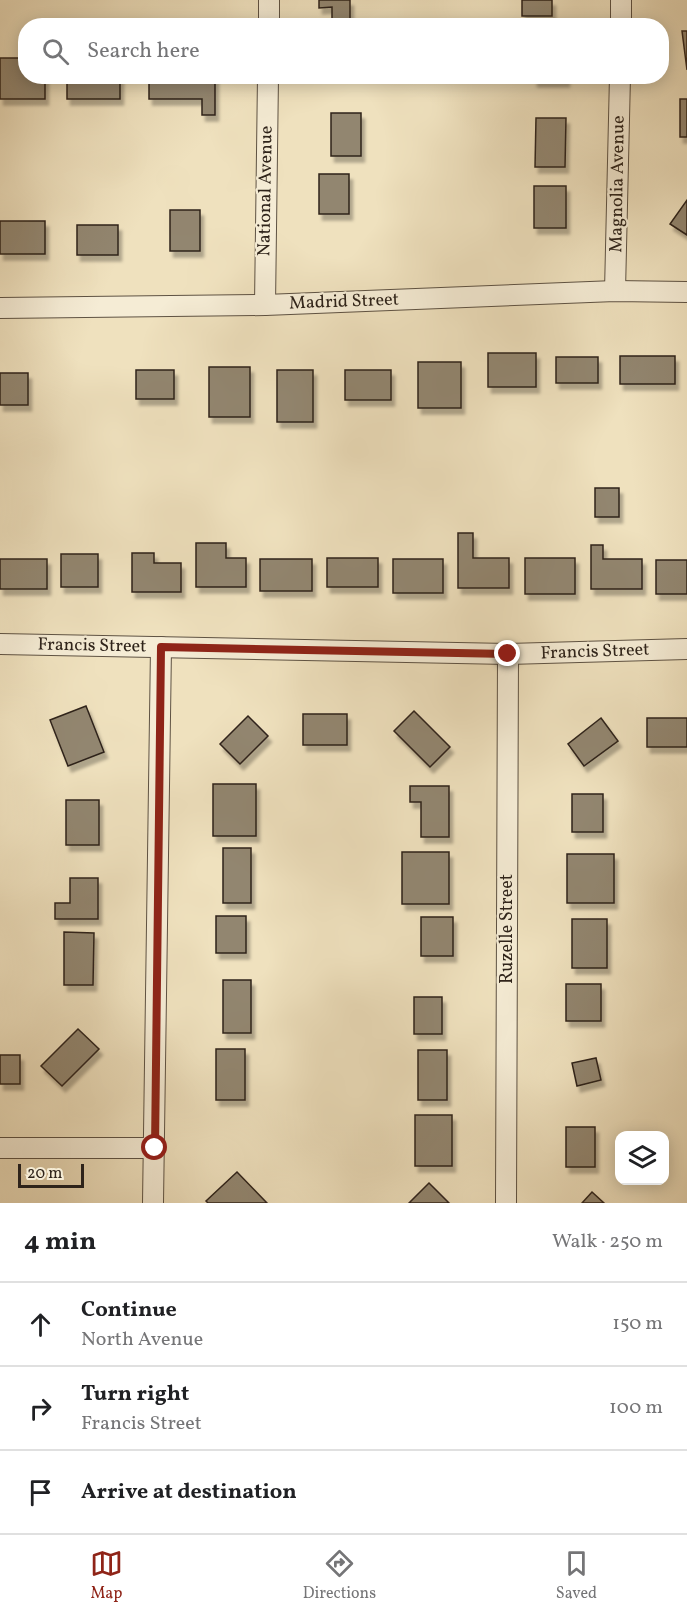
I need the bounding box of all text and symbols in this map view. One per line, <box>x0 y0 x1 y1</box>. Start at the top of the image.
search box <box>18 18 669 84</box>
icon: search <box>39 35 72 68</box>
text: Search here <box>87 36 200 67</box>
street label: Magnolia Avenue <box>604 115 632 253</box>
street label: National Avenue <box>252 125 280 257</box>
street label: Madrid Street <box>289 288 399 316</box>
street label: Francis Street <box>37 633 147 659</box>
street label: Francis Street <box>540 638 650 666</box>
route end <box>494 640 520 666</box>
street label: Ruzelle Street <box>495 874 520 984</box>
map controls <box>615 1131 669 1185</box>
button: layers <box>615 1131 669 1185</box>
route start <box>141 1134 167 1160</box>
scale bar <box>18 1161 84 1188</box>
text: 20 m <box>27 1163 62 1185</box>
text: 4 min <box>24 1224 96 1260</box>
text: Walk · 250 m <box>552 1228 663 1256</box>
text: Continue <box>81 1295 177 1326</box>
icon: ahead <box>24 1308 57 1341</box>
text: 150 m <box>612 1310 663 1338</box>
text: North Avenue <box>81 1326 203 1354</box>
text: Turn right <box>81 1379 189 1410</box>
icon: right <box>24 1392 57 1425</box>
text: 100 m <box>609 1394 663 1422</box>
text: Francis Street <box>81 1410 202 1438</box>
icon: arrive <box>24 1476 57 1509</box>
text: Arrive at destination <box>81 1477 297 1508</box>
tab: Map <box>90 1547 123 1605</box>
tab: Directions <box>303 1547 376 1605</box>
tab: Saved <box>556 1547 597 1605</box>

